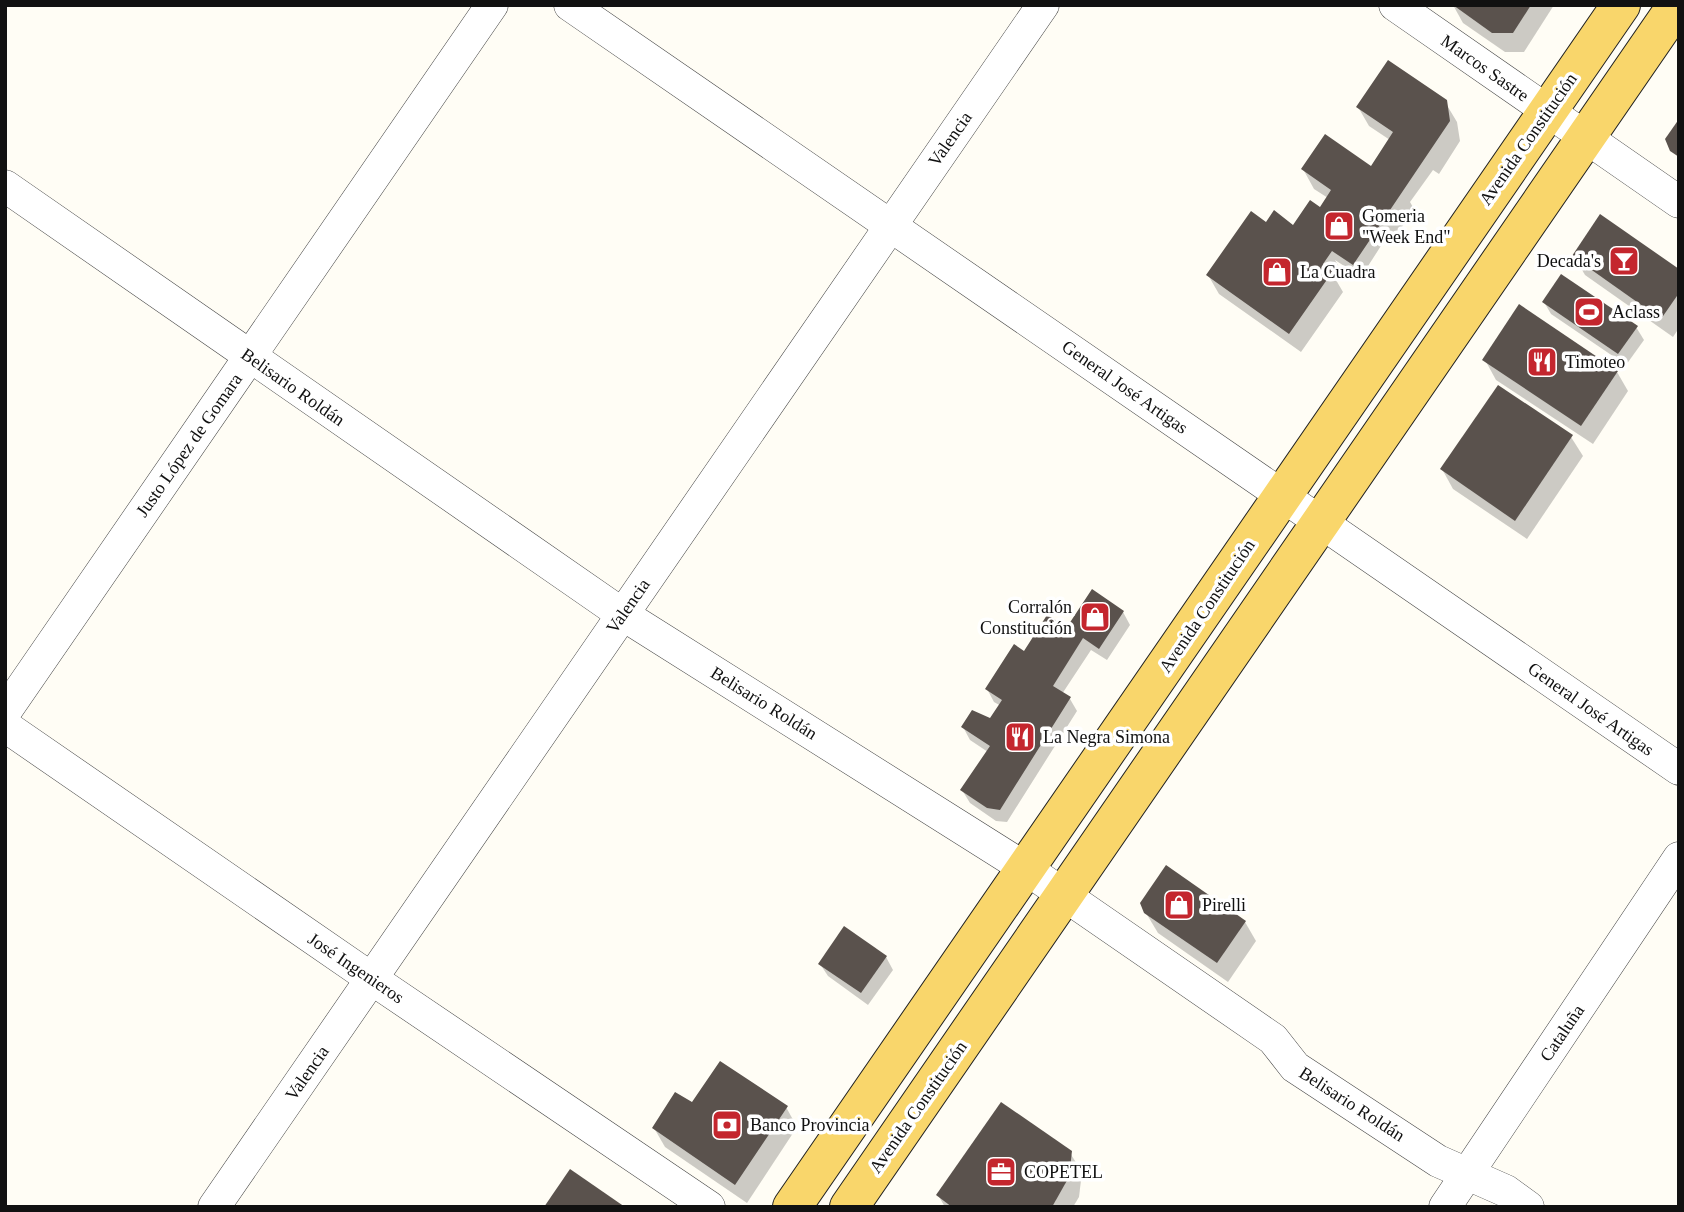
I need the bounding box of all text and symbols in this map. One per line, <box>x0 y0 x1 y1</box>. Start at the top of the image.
street label: Marcos Sastre <box>1437 30 1533 106</box>
street label: Avenida Constitución <box>1475 69 1581 209</box>
street label: Valencia <box>924 108 976 170</box>
place label: Gomeria "Week End" <box>1362 206 1451 247</box>
shop icon: Gomeria "Week End" <box>1322 209 1356 243</box>
bar icon: Decada's <box>1607 244 1641 278</box>
place label: Decada's <box>1537 251 1601 271</box>
shop icon: La Cuadra <box>1260 255 1294 289</box>
place label: La Cuadra <box>1300 262 1375 282</box>
sports icon: Aclass <box>1572 295 1606 329</box>
place label: Aclass <box>1612 302 1660 322</box>
street label: General José Artigas <box>1058 336 1192 438</box>
street label: Belisario Roldán <box>238 344 348 430</box>
restaurant icon: Timoteo <box>1525 345 1559 379</box>
place label: Timoteo <box>1565 352 1625 372</box>
street label: Justo López de Gomara <box>132 369 246 521</box>
street label: Avenida Constitución <box>1155 536 1259 676</box>
street label: Valencia <box>602 575 654 637</box>
place label: Corralón Constitución <box>980 597 1072 638</box>
shop icon: Corralón Constitución <box>1078 600 1112 634</box>
street label: General José Artigas <box>1524 658 1658 760</box>
street label: Belisario Roldán <box>707 662 821 744</box>
restaurant icon: La Negra Simona <box>1003 720 1037 754</box>
place label: La Negra Simona <box>1043 727 1170 747</box>
shop icon: Pirelli <box>1162 888 1196 922</box>
place label: Pirelli <box>1202 895 1246 915</box>
street label: José Ingenieros <box>304 929 408 1007</box>
street label: Cataluña <box>1536 1001 1588 1065</box>
street label: Avenida Constitución <box>865 1037 971 1177</box>
street label: Valencia <box>281 1042 333 1104</box>
street label: Belisario Roldán <box>1296 1063 1408 1145</box>
bank icon: Banco Provincia <box>710 1108 744 1142</box>
place label: Banco Provincia <box>750 1115 869 1135</box>
office icon: COPETEL <box>984 1155 1018 1189</box>
place label: COPETEL <box>1024 1162 1103 1182</box>

